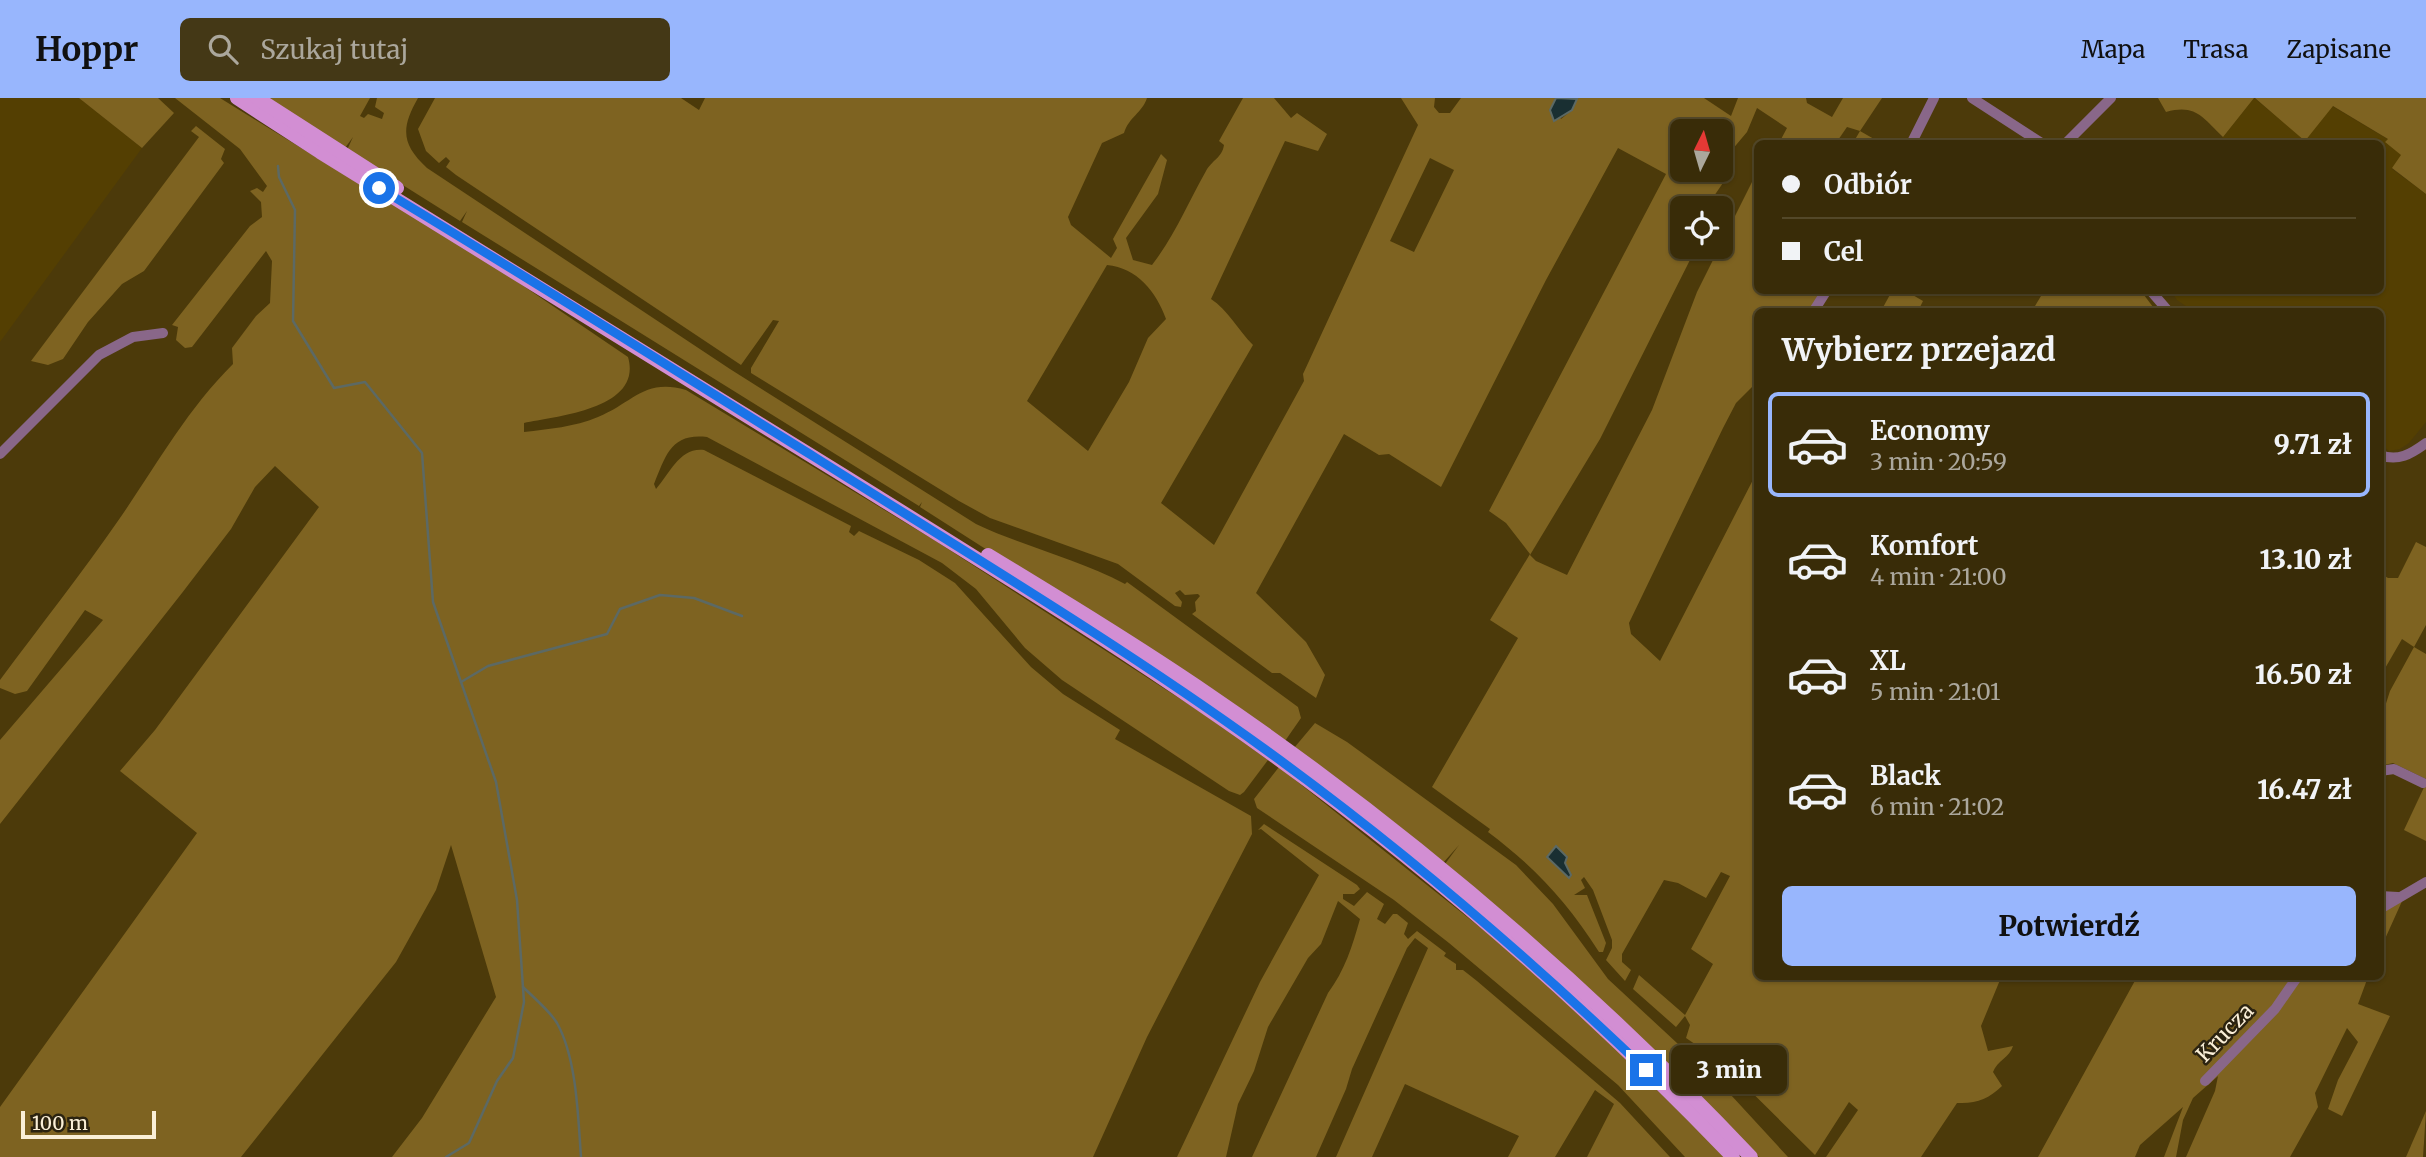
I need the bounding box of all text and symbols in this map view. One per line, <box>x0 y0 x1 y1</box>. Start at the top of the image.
search box <box>180 18 670 81</box>
text: Hoppr <box>35 29 138 70</box>
icon: search <box>204 30 242 68</box>
text: Szukaj tutaj <box>260 33 408 66</box>
text: Mapa <box>2081 34 2145 65</box>
text: Trasa <box>2183 34 2249 65</box>
text: Zapisane <box>2287 34 2391 65</box>
north arrow <box>1670 119 1732 182</box>
map controls <box>1670 119 1733 259</box>
text: Odbiór <box>1824 168 1912 201</box>
route start <box>363 172 395 204</box>
button: locate <box>1670 196 1733 259</box>
text: Cel <box>1824 235 1863 268</box>
text: Wybierz przejazd <box>1782 330 2056 370</box>
icon: car <box>1786 413 1849 476</box>
text: Economy <box>1870 414 1990 447</box>
text: 9.71 zł <box>2274 428 2352 461</box>
text: 3 min · 20:59 <box>1870 447 2007 476</box>
icon: car <box>1786 528 1849 591</box>
text: Komfort <box>1870 529 1979 562</box>
text: 13.10 zł <box>2260 543 2352 576</box>
text: 4 min · 21:00 <box>1870 562 2007 591</box>
icon: car <box>1786 643 1849 706</box>
text: XL <box>1870 644 1906 677</box>
text: 16.50 zł <box>2255 658 2352 691</box>
text: 5 min · 21:01 <box>1870 677 2000 706</box>
icon: car <box>1786 758 1849 821</box>
text: Black <box>1870 759 1941 792</box>
text: 16.47 zł <box>2257 773 2352 806</box>
text: 6 min · 21:02 <box>1870 792 2004 821</box>
button: Potwierdź <box>1782 886 2356 966</box>
street label: Krucza <box>2190 998 2259 1068</box>
callout: 3 min <box>1670 1046 1786 1094</box>
route end <box>1630 1054 1662 1086</box>
text: 3 min <box>1696 1055 1762 1084</box>
scale bar <box>21 1108 156 1140</box>
text: 100 m <box>32 1111 88 1135</box>

